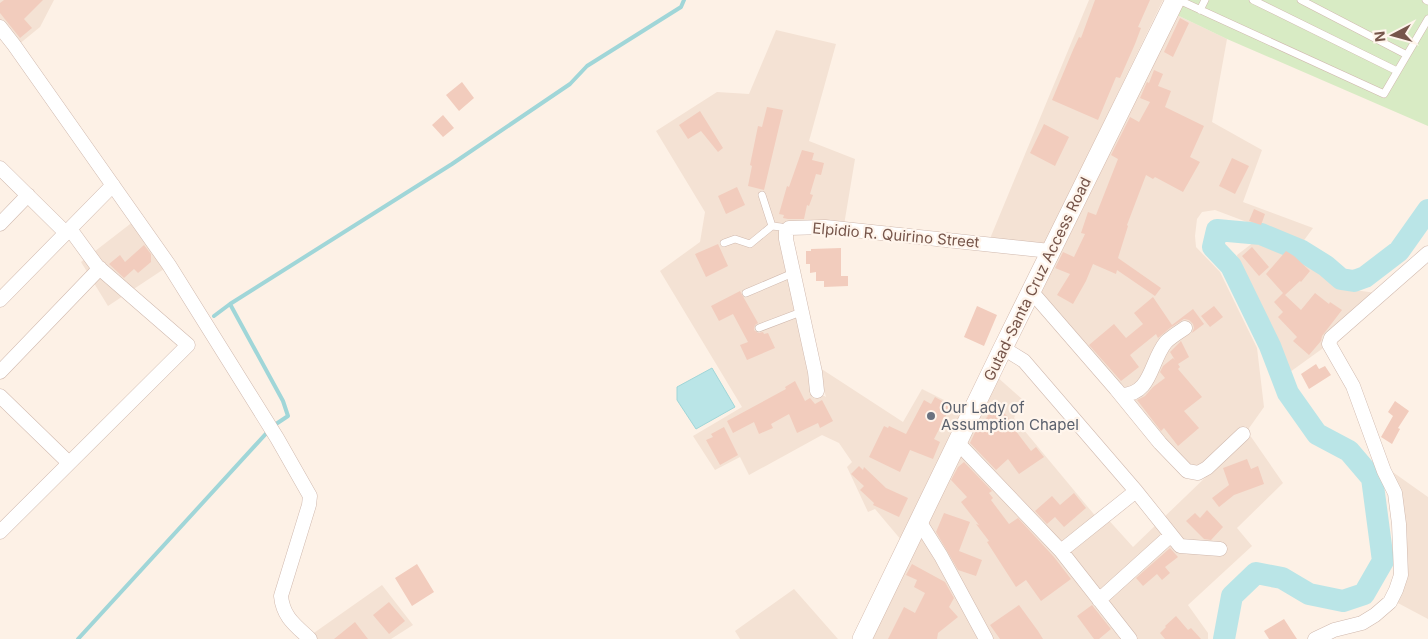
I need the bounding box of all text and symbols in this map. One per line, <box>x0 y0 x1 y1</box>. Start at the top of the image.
north arrow <box>1368 10 1418 60</box>
text: N <box>1371 30 1389 43</box>
street label: Gutad-Santa Cruz Access Road <box>979 174 1095 384</box>
street label: Elpidio R. Quirino Street <box>812 218 980 252</box>
place label: Our Lady of Assumption Chapel <box>941 398 1079 434</box>
marker: Our Lady of Assumption Chapel <box>925 410 937 422</box>

